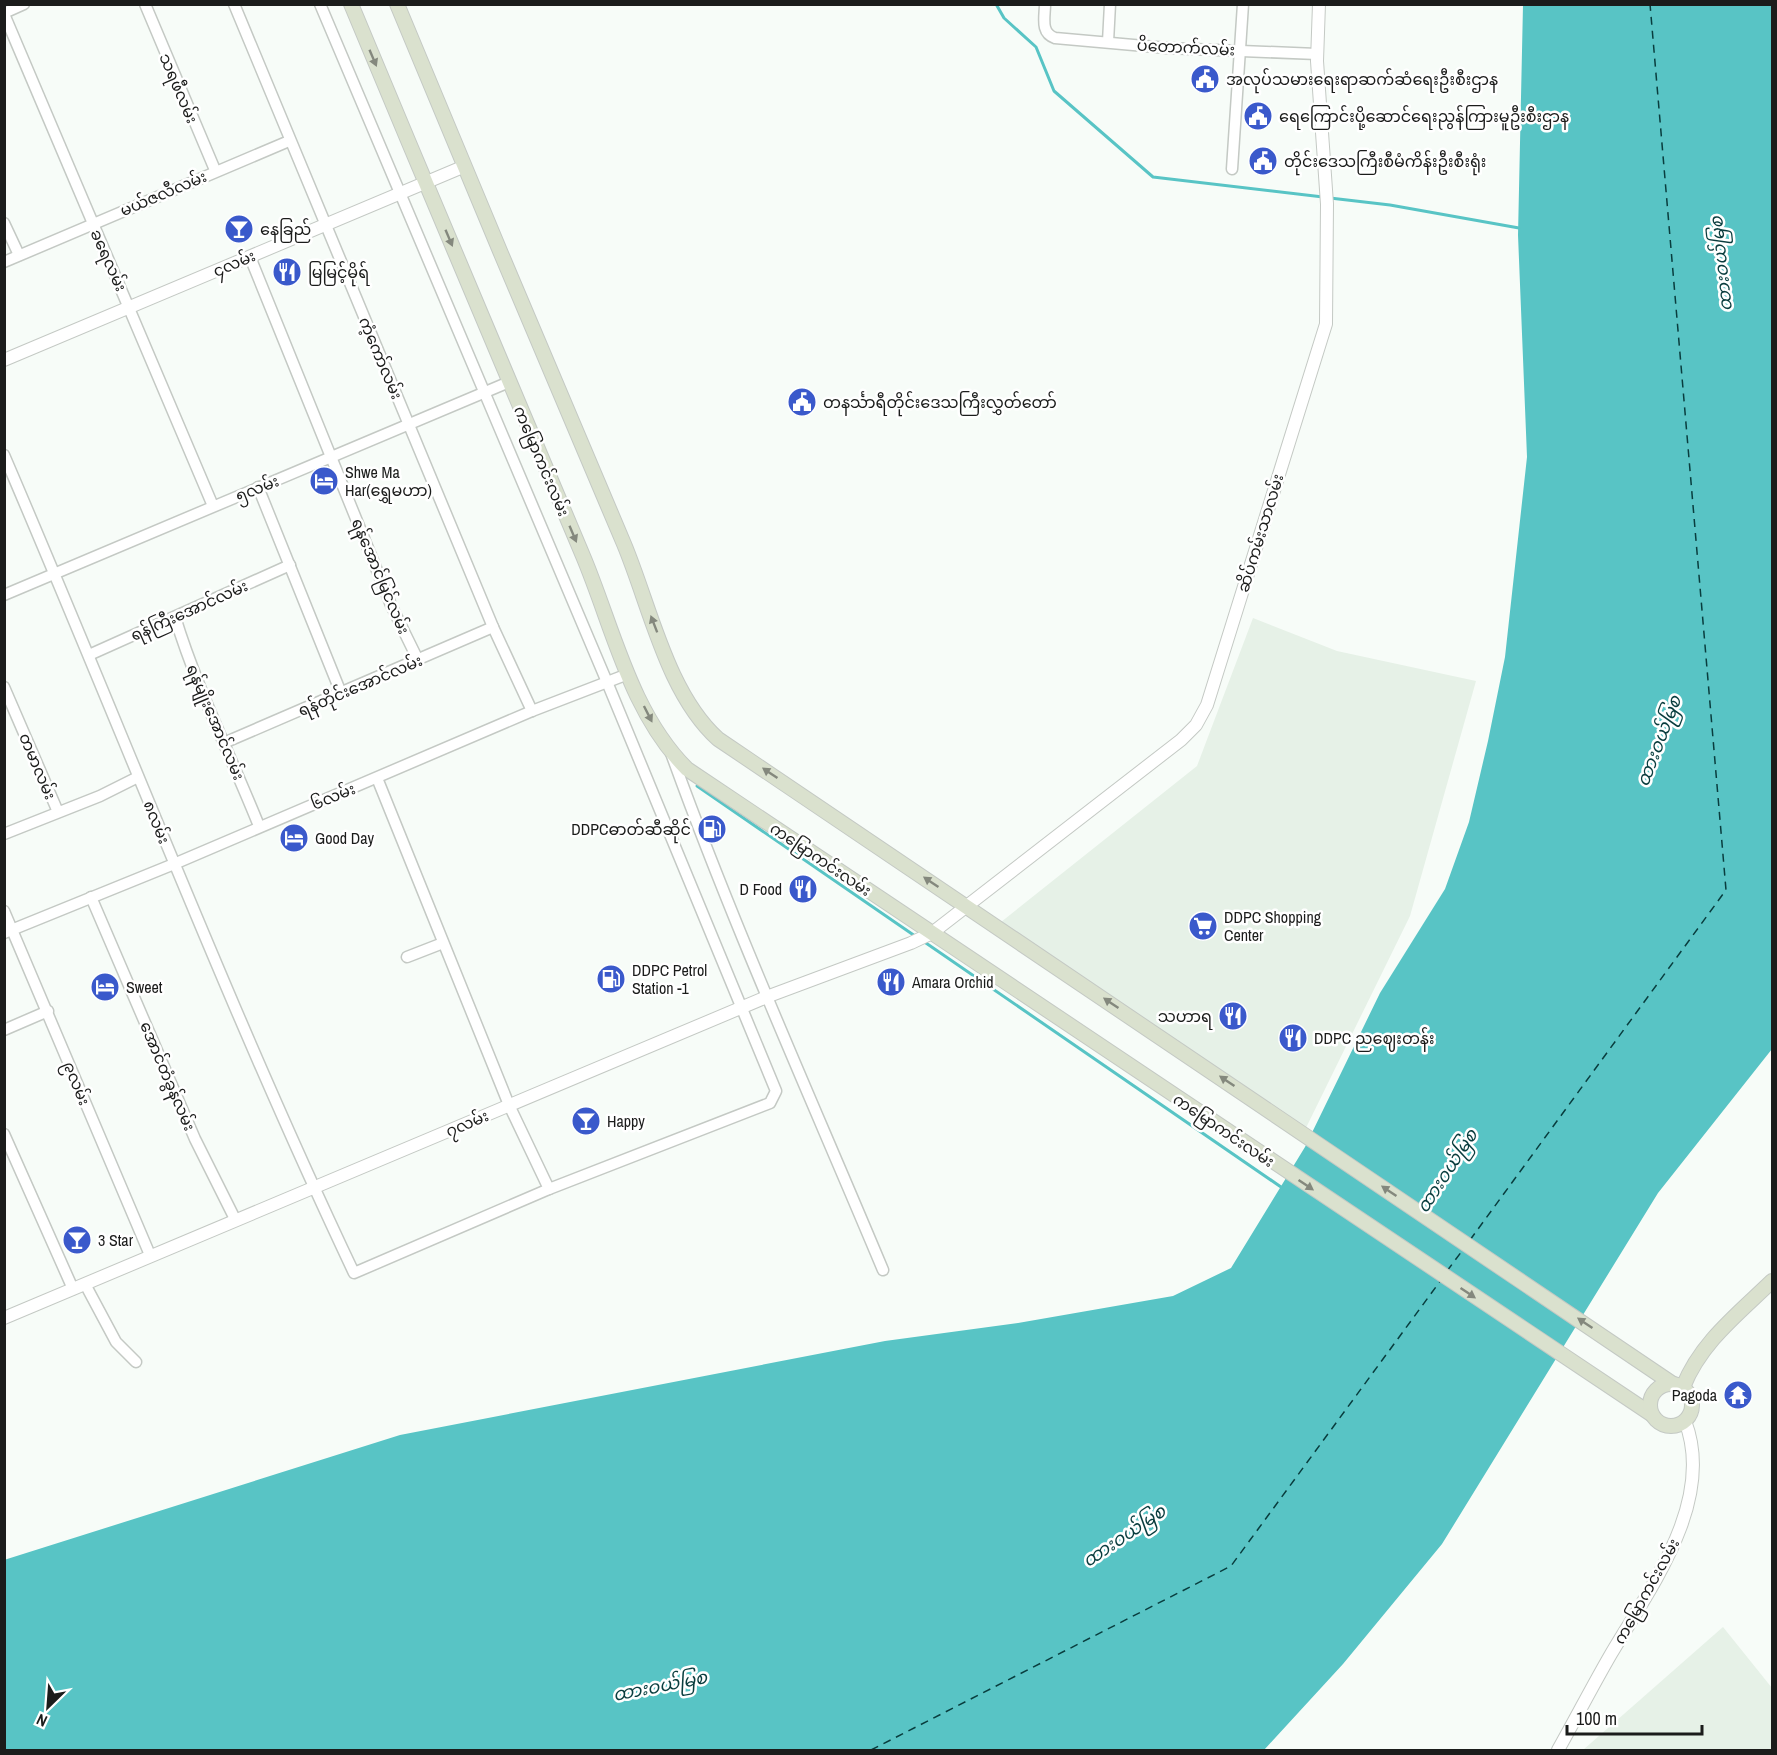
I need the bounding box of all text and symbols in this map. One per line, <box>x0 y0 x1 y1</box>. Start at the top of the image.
street label: ပိတောက်လမ်း <box>1136 33 1236 61</box>
street label: သရဖီလမ်း <box>152 50 204 128</box>
one-way arrow <box>368 50 378 68</box>
public building icon: အလုပ်သမားရေးရာဆက်ဆံရေးဦးစီးဌာန <box>1189 63 1221 95</box>
place label: အလုပ်သမားရေးရာဆက်ဆံရေးဦးစီးဌာန <box>1226 68 1498 94</box>
public building icon: ရေကြောင်းပို့ဆောင်ရေးညွန်ကြားမူဦးစီးဌာန <box>1242 100 1274 132</box>
place label: ရေကြောင်းပို့ဆောင်ရေးညွန်ကြားမူဦးစီးဌာန <box>1279 105 1569 131</box>
public building icon: တိုင်းဒေသကြီးစီမံကိန်းဦးစီးရုံး <box>1247 145 1279 177</box>
place label: တိုင်းဒေသကြီးစီမံကိန်းဦးစီးရုံး <box>1284 150 1486 176</box>
street label: မယ်ဇလီလမ်း <box>116 165 210 221</box>
bar icon: နေခြည် <box>223 213 255 245</box>
water label: ထားဝယ်မြစ <box>1703 214 1741 313</box>
place label: နေခြည် <box>260 218 311 243</box>
street label: ခရေလမ်း <box>83 225 132 296</box>
one-way arrow <box>445 229 454 247</box>
street label: ၄လမ်း <box>209 244 260 285</box>
restaurant icon: မြမြင့်မိုရ် <box>271 256 303 288</box>
place label: မြမြင့်မိုရ် <box>308 261 370 287</box>
street label: ကံ့ကော်လမ်း <box>354 313 408 403</box>
public building icon: တနင်္သာရီတိုင်းဒေသကြီးလွှတ်တော် <box>786 386 818 418</box>
place label: တနင်္သာရီတိုင်းဒေသကြီးလွှတ်တော် <box>823 391 1057 417</box>
street label: ကမြောကင်းလမ်း <box>506 402 575 521</box>
place label: Shwe Ma Har(‌‌ရွှေမဟာ) <box>345 461 432 504</box>
hotel icon: Shwe Ma Har(‌‌ရွှေမဟာ) <box>308 465 340 497</box>
street label: ၅လမ်း <box>232 469 283 509</box>
street label: ဆိပ်ကမ်းသာလမ်း <box>1232 471 1288 595</box>
street label: ရန်အောင်မြင်လမ်း <box>344 515 415 639</box>
one-way arrow <box>569 525 578 543</box>
street label: ရန်ကြီးအောင်လမ်း <box>127 574 252 648</box>
one-way arrow <box>649 615 658 633</box>
street label: ရန်တိုင်းအောင်လမ်း <box>294 649 427 725</box>
street label: ရန်မျိုးအောင်လမ်း <box>179 661 250 784</box>
water label: ထားဝယ်မြစ <box>1630 691 1690 791</box>
one-way arrow <box>642 705 652 723</box>
street label: တမာလမ်း <box>14 729 62 803</box>
one-way arrow <box>762 767 778 779</box>
street label: ၆လမ်း <box>308 777 358 815</box>
street label: ၈လမ်း <box>138 797 176 847</box>
fuel station icon: DDPCဓာတ်ဆီဆိုင် <box>696 813 728 845</box>
street label: ကမြောကင်းလမ်း <box>764 817 876 904</box>
place label: DDPCဓာတ်ဆီဆိုင် <box>571 818 691 844</box>
hotel icon: Good Day <box>278 822 310 854</box>
place label: Good Day <box>315 827 375 849</box>
restaurant icon: D Food <box>787 873 819 905</box>
one-way arrow <box>924 876 940 888</box>
place label: D Food <box>740 878 782 900</box>
place label: DDPC Shopping Center <box>1224 906 1322 946</box>
supermarket icon: DDPC Shopping Center <box>1187 910 1219 942</box>
place label: DDPC Petrol Station -1 <box>632 959 707 999</box>
fuel station icon: DDPC Petrol Station -1 <box>595 963 627 995</box>
restaurant icon: Amara Orchid <box>875 966 907 998</box>
hotel icon: Sweet <box>89 971 121 1003</box>
place label: Amara Orchid <box>911 971 994 993</box>
place label: Sweet <box>126 976 163 998</box>
one-way arrow <box>1102 997 1119 1008</box>
restaurant icon: သဟာရ <box>1217 1000 1249 1032</box>
place label: သဟာရ <box>1158 1005 1213 1030</box>
street label: အောင်တံခွန်လမ်း <box>132 1018 201 1135</box>
restaurant icon: DDPC ညဈေးတန်း <box>1277 1022 1309 1054</box>
place label: DDPC ညဈေးတန်း <box>1314 1027 1435 1052</box>
street label: ၉လမ်း <box>55 1058 96 1110</box>
one-way arrow <box>1220 1075 1236 1087</box>
street label: ကမြောကင်းလမ်း <box>1167 1088 1279 1175</box>
street label: ၇လမ်း <box>442 1104 493 1145</box>
bar icon: Happy <box>570 1105 602 1137</box>
place label: Happy <box>607 1110 645 1132</box>
water label: ထားဝယ်မြစ <box>1410 1123 1486 1219</box>
one-way arrow <box>1298 1179 1314 1190</box>
one-way arrow <box>1381 1185 1397 1196</box>
bar icon: 3 Star <box>61 1224 93 1256</box>
place label: 3 Star <box>98 1229 134 1251</box>
one-way arrow <box>1460 1287 1476 1299</box>
one-way arrow <box>1578 1317 1594 1329</box>
temple icon: Pagoda <box>1722 1379 1754 1411</box>
place label: Pagoda <box>1672 1384 1718 1406</box>
water label: ထားဝယ်မြစ <box>1077 1498 1173 1575</box>
street label: ကမြောကင်းလမ်း <box>1608 1534 1687 1649</box>
water label: ထားဝယ်မြစ <box>611 1664 711 1710</box>
north arrow <box>18 1677 78 1737</box>
scale bar <box>1567 1698 1702 1736</box>
text: 100 m <box>1576 1706 1617 1731</box>
text: N <box>33 1709 51 1733</box>

